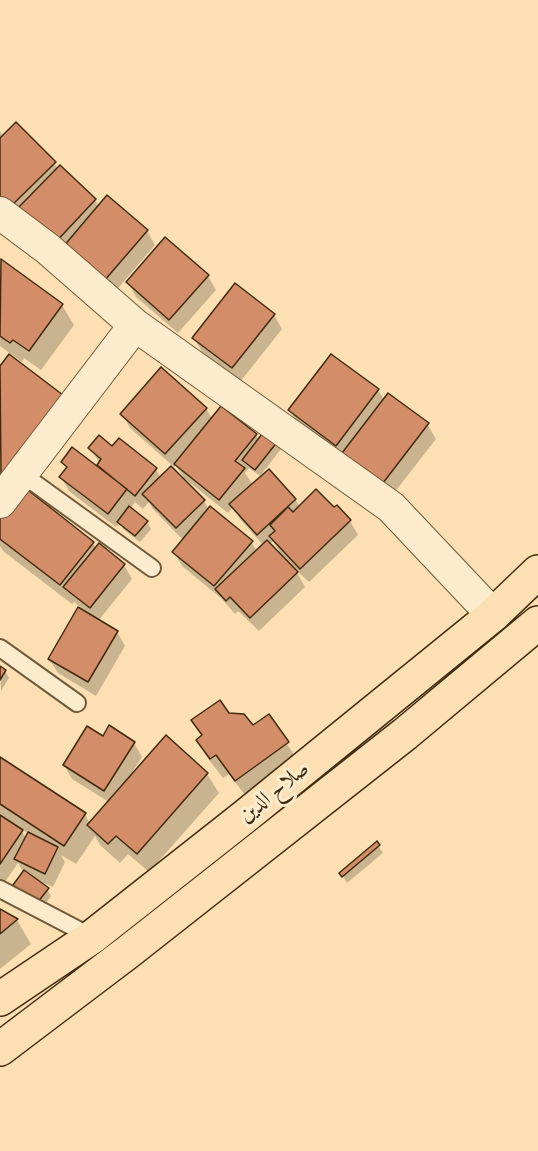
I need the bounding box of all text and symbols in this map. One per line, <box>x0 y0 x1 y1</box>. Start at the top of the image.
street label: صلاح الدين <box>233 755 315 829</box>

